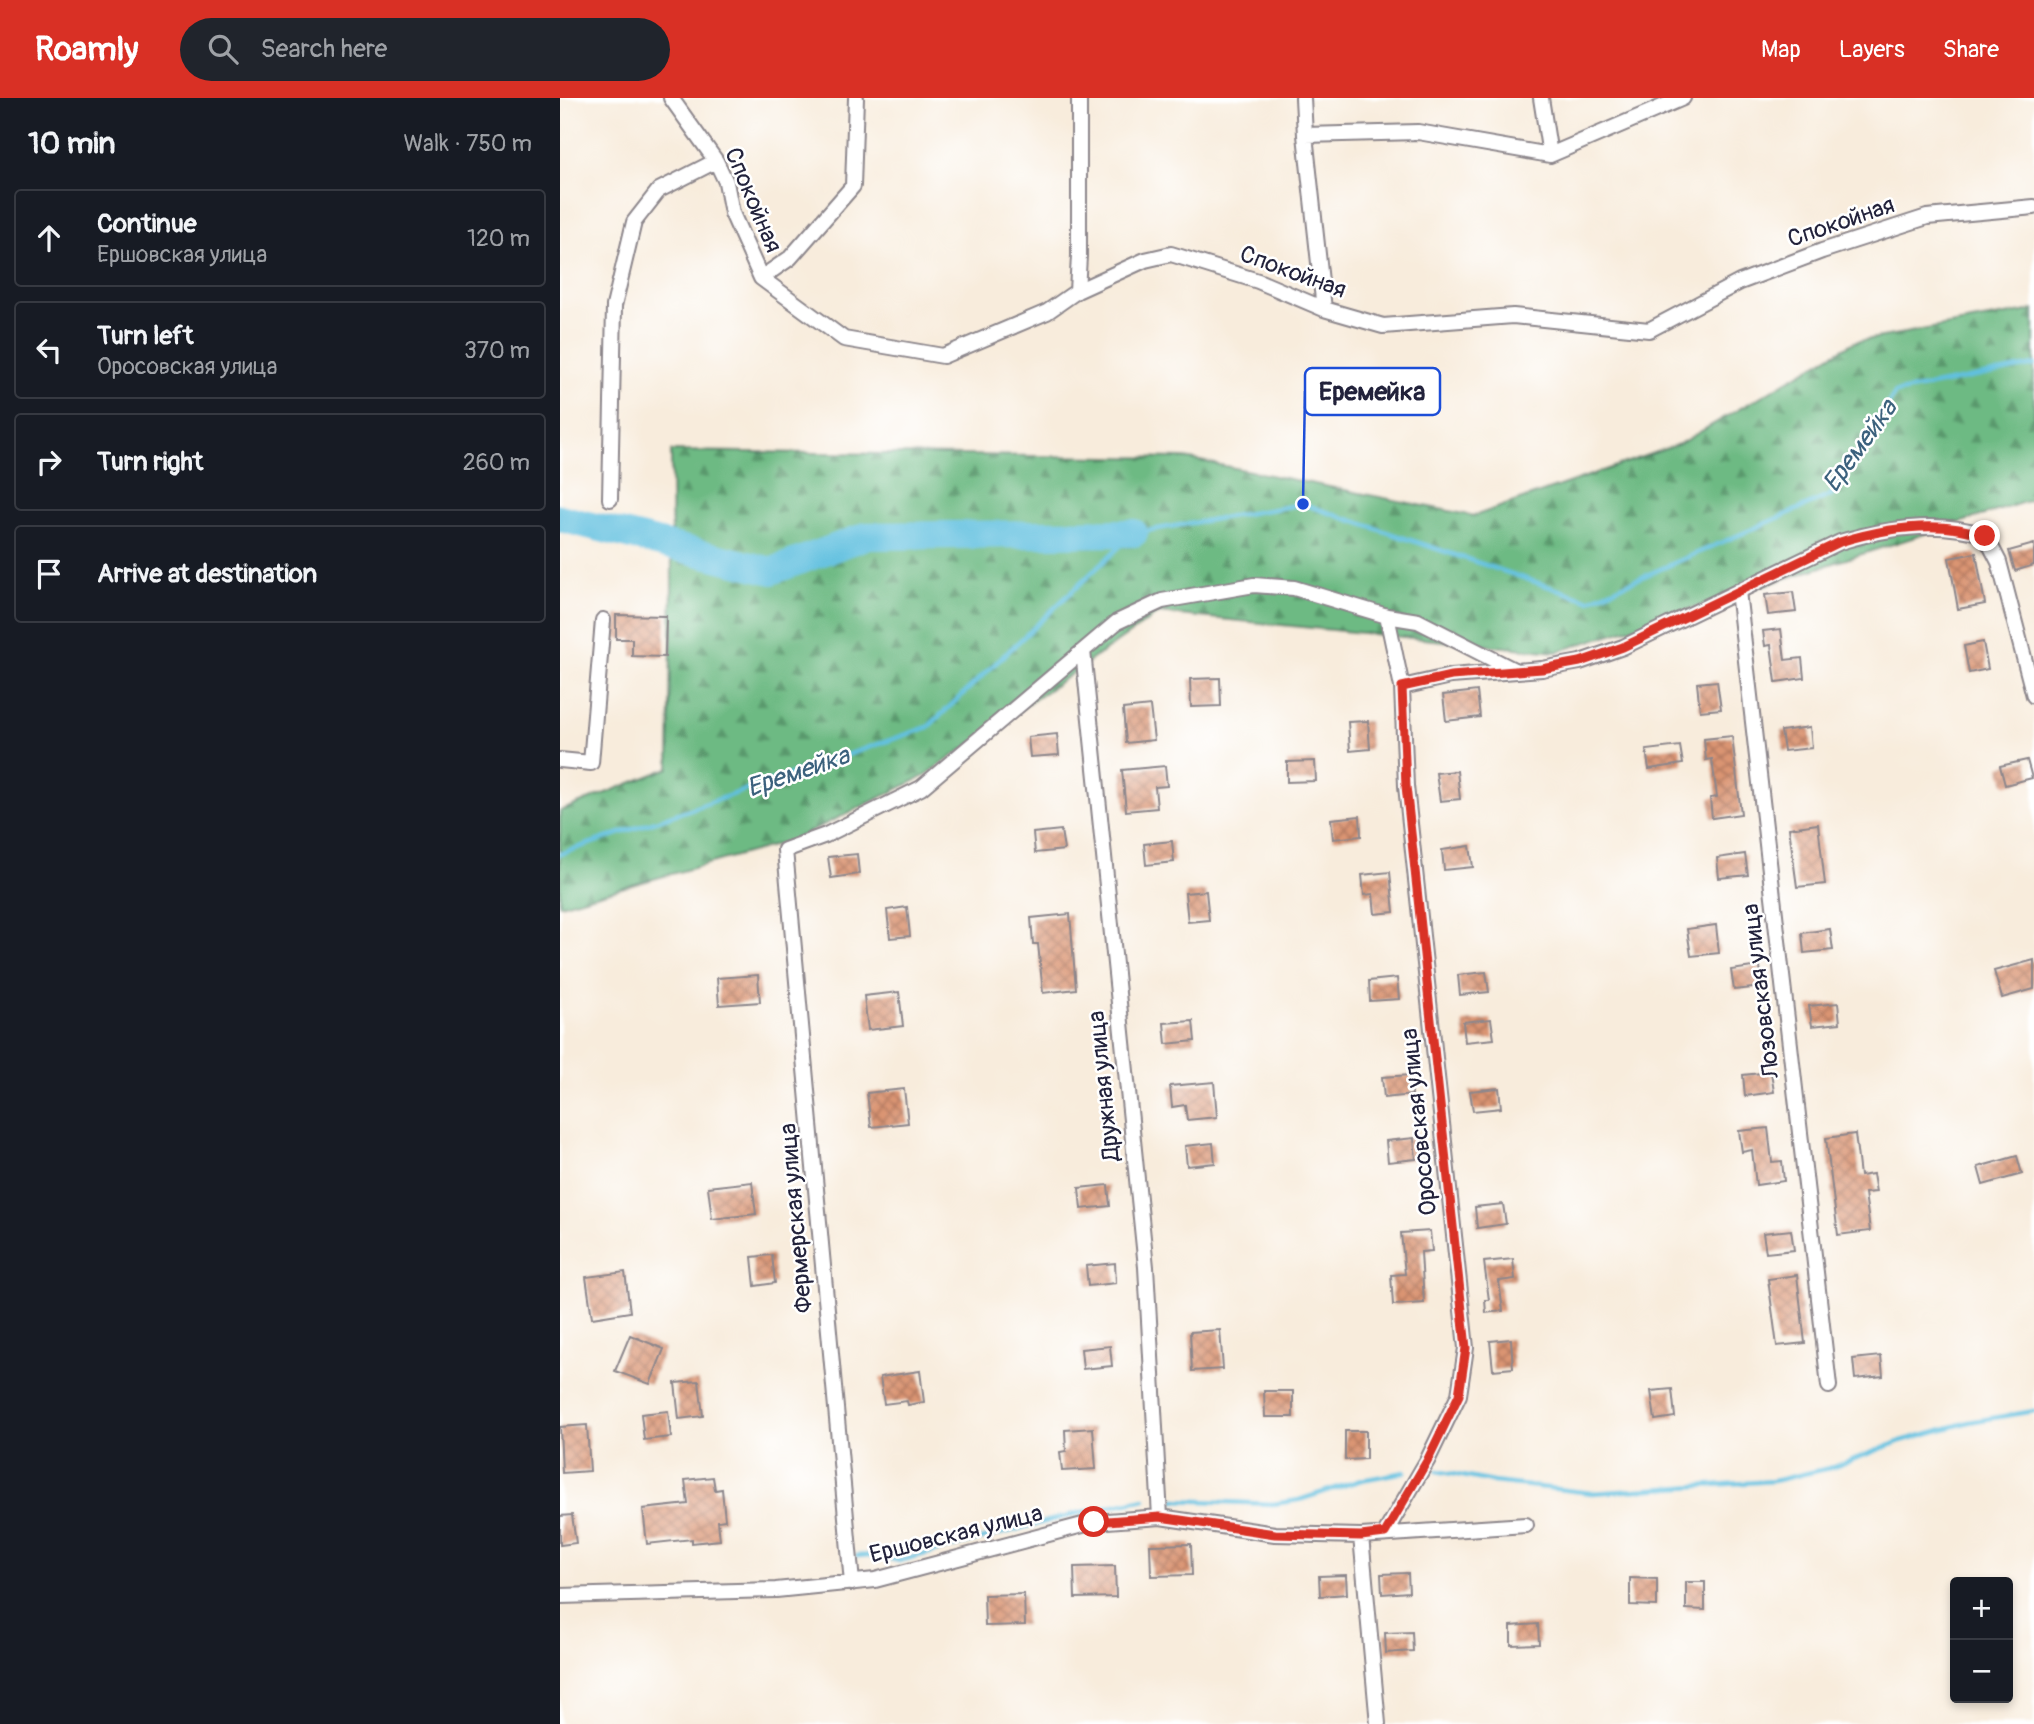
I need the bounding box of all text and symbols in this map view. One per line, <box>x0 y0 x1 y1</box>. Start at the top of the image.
search box <box>180 18 670 81</box>
text: Roamly <box>35 29 138 70</box>
icon: search <box>204 30 242 68</box>
text: Search here <box>260 33 387 65</box>
text: Map <box>1761 35 1801 64</box>
text: Layers <box>1839 35 1905 64</box>
text: Share <box>1943 35 1999 64</box>
text: 10 min <box>28 125 115 162</box>
text: Walk · 750 m <box>403 129 532 158</box>
street label: Спокойная <box>718 143 788 257</box>
street label: Спокойная <box>1784 190 1898 254</box>
text: Continue <box>97 208 197 240</box>
icon: ahead <box>30 219 68 257</box>
text: 120 m <box>467 224 530 253</box>
street label: Спокойная <box>1236 239 1350 305</box>
text: Ершовская улица <box>97 240 267 269</box>
text: Turn left <box>97 320 193 352</box>
icon: left <box>30 331 68 369</box>
text: 370 m <box>464 336 530 365</box>
text: Оросовская улица <box>97 352 277 381</box>
callout: Еремейка <box>1305 368 1440 415</box>
text: Еремейка <box>1319 376 1425 408</box>
water label: Еремейка <box>1816 392 1905 499</box>
icon: right <box>30 443 68 481</box>
text: Turn right <box>97 446 203 478</box>
text: 260 m <box>463 448 530 477</box>
route end <box>1969 520 2000 551</box>
icon: arrive <box>30 555 68 593</box>
text: Arrive at destination <box>97 558 317 590</box>
water label: Еремейка <box>742 739 855 804</box>
street label: Лозовская улица <box>1736 902 1786 1081</box>
street label: Дружная улица <box>1082 1010 1126 1163</box>
street label: Оросовская улица <box>1395 1027 1443 1217</box>
street label: Фермерская улица <box>773 1122 819 1314</box>
street label: Ершовская улица <box>866 1498 1046 1570</box>
route start <box>1078 1506 1109 1537</box>
map controls <box>1950 1577 2013 1703</box>
button: + <box>1950 1577 2013 1640</box>
button: − <box>1950 1640 2013 1703</box>

